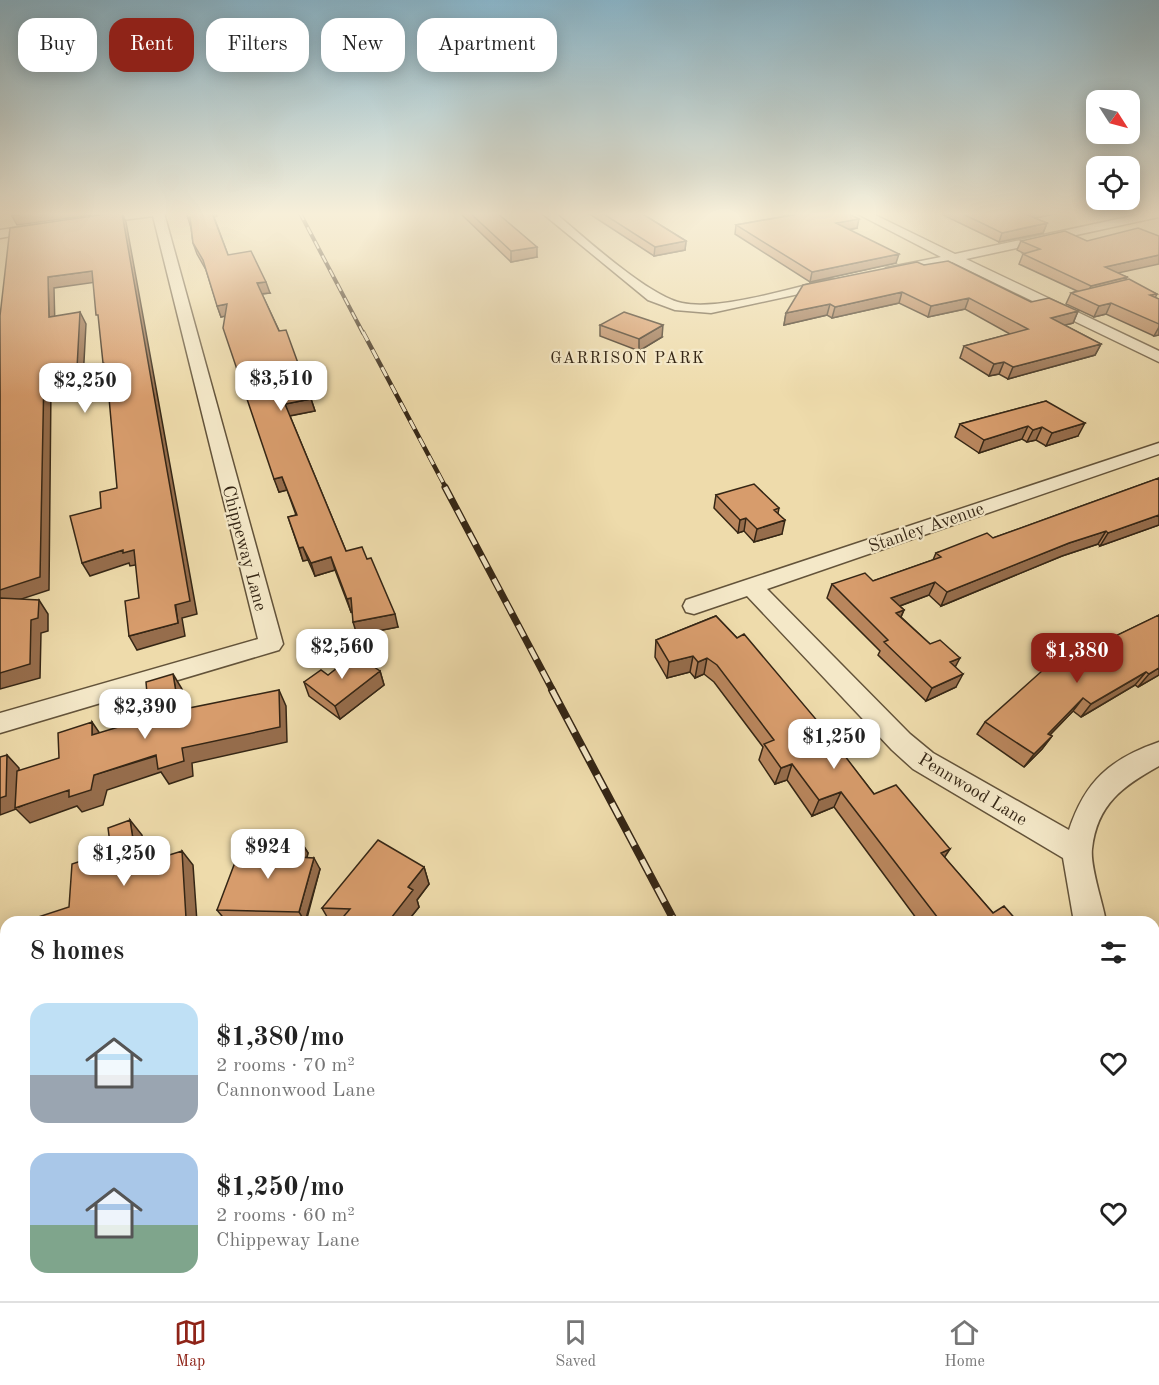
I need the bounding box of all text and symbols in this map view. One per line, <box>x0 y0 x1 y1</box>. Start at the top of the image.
chip: Buy <box>18 18 97 72</box>
chip: Rent <box>109 18 194 72</box>
chip: Filters <box>206 18 309 72</box>
chip: New <box>321 18 405 72</box>
chip: Apartment <box>417 18 557 72</box>
north arrow <box>1086 90 1140 144</box>
map controls <box>1086 90 1140 210</box>
button: locate <box>1086 156 1140 210</box>
district label: GARRISON PARK <box>550 351 706 367</box>
pin: $3,510 <box>232 361 330 412</box>
pin: $2,250 <box>36 363 134 414</box>
text: $3,510 <box>249 370 313 390</box>
text: $2,250 <box>53 372 117 392</box>
street label: Chippeway Lane <box>219 484 269 613</box>
street label: Stanley Avenue <box>866 500 986 556</box>
pin: $2,560 <box>293 629 391 680</box>
pin: $1,380 <box>1028 633 1126 684</box>
text: $2,560 <box>310 638 374 658</box>
text: $1,380 <box>1045 642 1109 662</box>
pin: $2,390 <box>96 689 194 740</box>
text: $2,390 <box>113 698 177 718</box>
pin: $1,250 <box>785 719 883 770</box>
text: $1,250 <box>802 728 866 748</box>
street label: Pennwood Lane <box>915 750 1030 829</box>
pin: $924 <box>232 829 304 880</box>
pin: $1,250 <box>75 836 173 887</box>
text: $924 <box>245 838 291 858</box>
text: $1,250 <box>92 845 156 865</box>
icon: filters <box>1097 936 1130 969</box>
text: 8 homes <box>30 939 124 965</box>
text: $1,380/mo <box>216 1025 344 1051</box>
icon: home <box>78 1027 150 1099</box>
icon: heart <box>1097 1047 1130 1080</box>
text: 2 rooms · 70 m² <box>216 1056 355 1076</box>
text: Cannonwood Lane <box>216 1081 375 1101</box>
text: $1,250/mo <box>216 1175 344 1201</box>
icon: home <box>78 1177 150 1249</box>
icon: heart <box>1097 1197 1130 1230</box>
text: 2 rooms · 60 m² <box>216 1206 355 1226</box>
text: Chippeway Lane <box>216 1231 360 1251</box>
tab: Map <box>174 1316 207 1372</box>
tab: Saved <box>555 1316 596 1372</box>
tab: Home <box>944 1316 985 1372</box>

